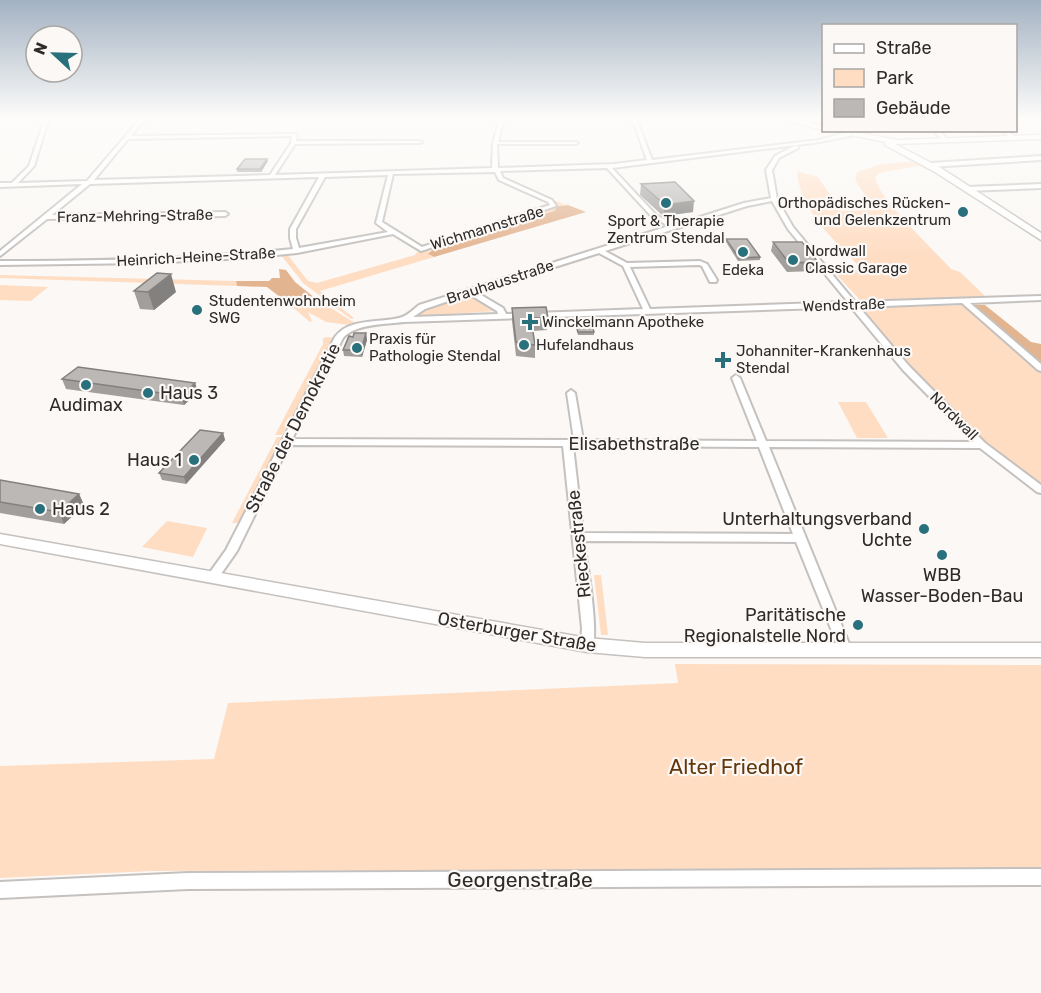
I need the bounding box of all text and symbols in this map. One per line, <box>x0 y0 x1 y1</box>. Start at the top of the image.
north arrow <box>24 24 84 84</box>
legend <box>822 24 1017 132</box>
text: Straße <box>876 37 932 59</box>
text: N <box>30 40 52 57</box>
text: Park <box>876 67 914 89</box>
text: Gebäude <box>876 97 951 119</box>
place label: Orthopädisches Rücken- und Gelenkzentrum <box>778 194 951 229</box>
marker: Sport & Therapie Zentrum Stendal <box>659 196 673 210</box>
street label: Wichmannstraße <box>428 202 546 254</box>
marker: Orthopädisches Rücken- und Gelenkzentrum <box>956 205 970 219</box>
street label: Franz-Mehring-Straße <box>57 206 213 226</box>
place label: Sport & Therapie Zentrum Stendal <box>607 212 725 247</box>
place label: Nordwall Classic Garage <box>805 242 908 277</box>
street label: Heinrich-Heine-Straße <box>116 244 276 270</box>
marker: Edeka <box>736 245 750 259</box>
marker: Nordwall Classic Garage <box>786 253 800 267</box>
street label: Brauhausstraße <box>444 256 556 308</box>
place label: Edeka <box>722 261 764 279</box>
place label: Studentenwohnheim SWG <box>209 292 356 327</box>
street label: Wendstraße <box>802 295 886 315</box>
marker: Studentenwohnheim SWG <box>190 303 204 317</box>
place label: Winckelmann Apotheke <box>542 313 704 331</box>
marker: Winckelmann Apotheke <box>523 315 537 329</box>
place label: Praxis für Pathologie Stendal <box>369 330 501 365</box>
place label: Hufelandhaus <box>536 336 634 354</box>
marker: Hufelandhaus <box>517 338 531 352</box>
street label: Straße der Demokratie <box>241 339 345 517</box>
marker: Praxis für Pathologie Stendal <box>350 341 364 355</box>
place label: Johanniter-Krankenhaus Stendal <box>736 342 911 377</box>
marker: Johanniter-Krankenhaus Stendal <box>714 351 732 369</box>
marker: Audimax <box>79 378 93 392</box>
place label: Haus 3 <box>160 382 218 404</box>
marker: Haus 3 <box>141 386 155 400</box>
street label: Nordwall <box>926 388 982 444</box>
place label: Audimax <box>49 394 123 416</box>
street label: Elisabethstraße <box>569 433 700 455</box>
place label: Haus 1 <box>127 449 182 471</box>
marker: Haus 1 <box>187 453 201 467</box>
street label: Rieckestraße <box>562 489 596 599</box>
place label: Haus 2 <box>52 498 110 520</box>
marker: Haus 2 <box>33 502 47 516</box>
place label: Unterhaltungsverband Uchte <box>722 508 912 551</box>
marker: Unterhaltungsverband Uchte <box>917 522 931 536</box>
marker: WBB Wasser-Boden-Bau <box>935 548 949 562</box>
place label: WBB Wasser-Boden-Bau <box>861 564 1023 607</box>
place label: Paritätische Regionalstelle Nord <box>684 604 846 647</box>
street label: Osterburger Straße <box>436 607 598 657</box>
marker: Paritätische Regionalstelle Nord <box>851 618 865 632</box>
park label: Alter Friedhof <box>669 754 803 779</box>
street label: Georgenstraße <box>447 867 593 892</box>

